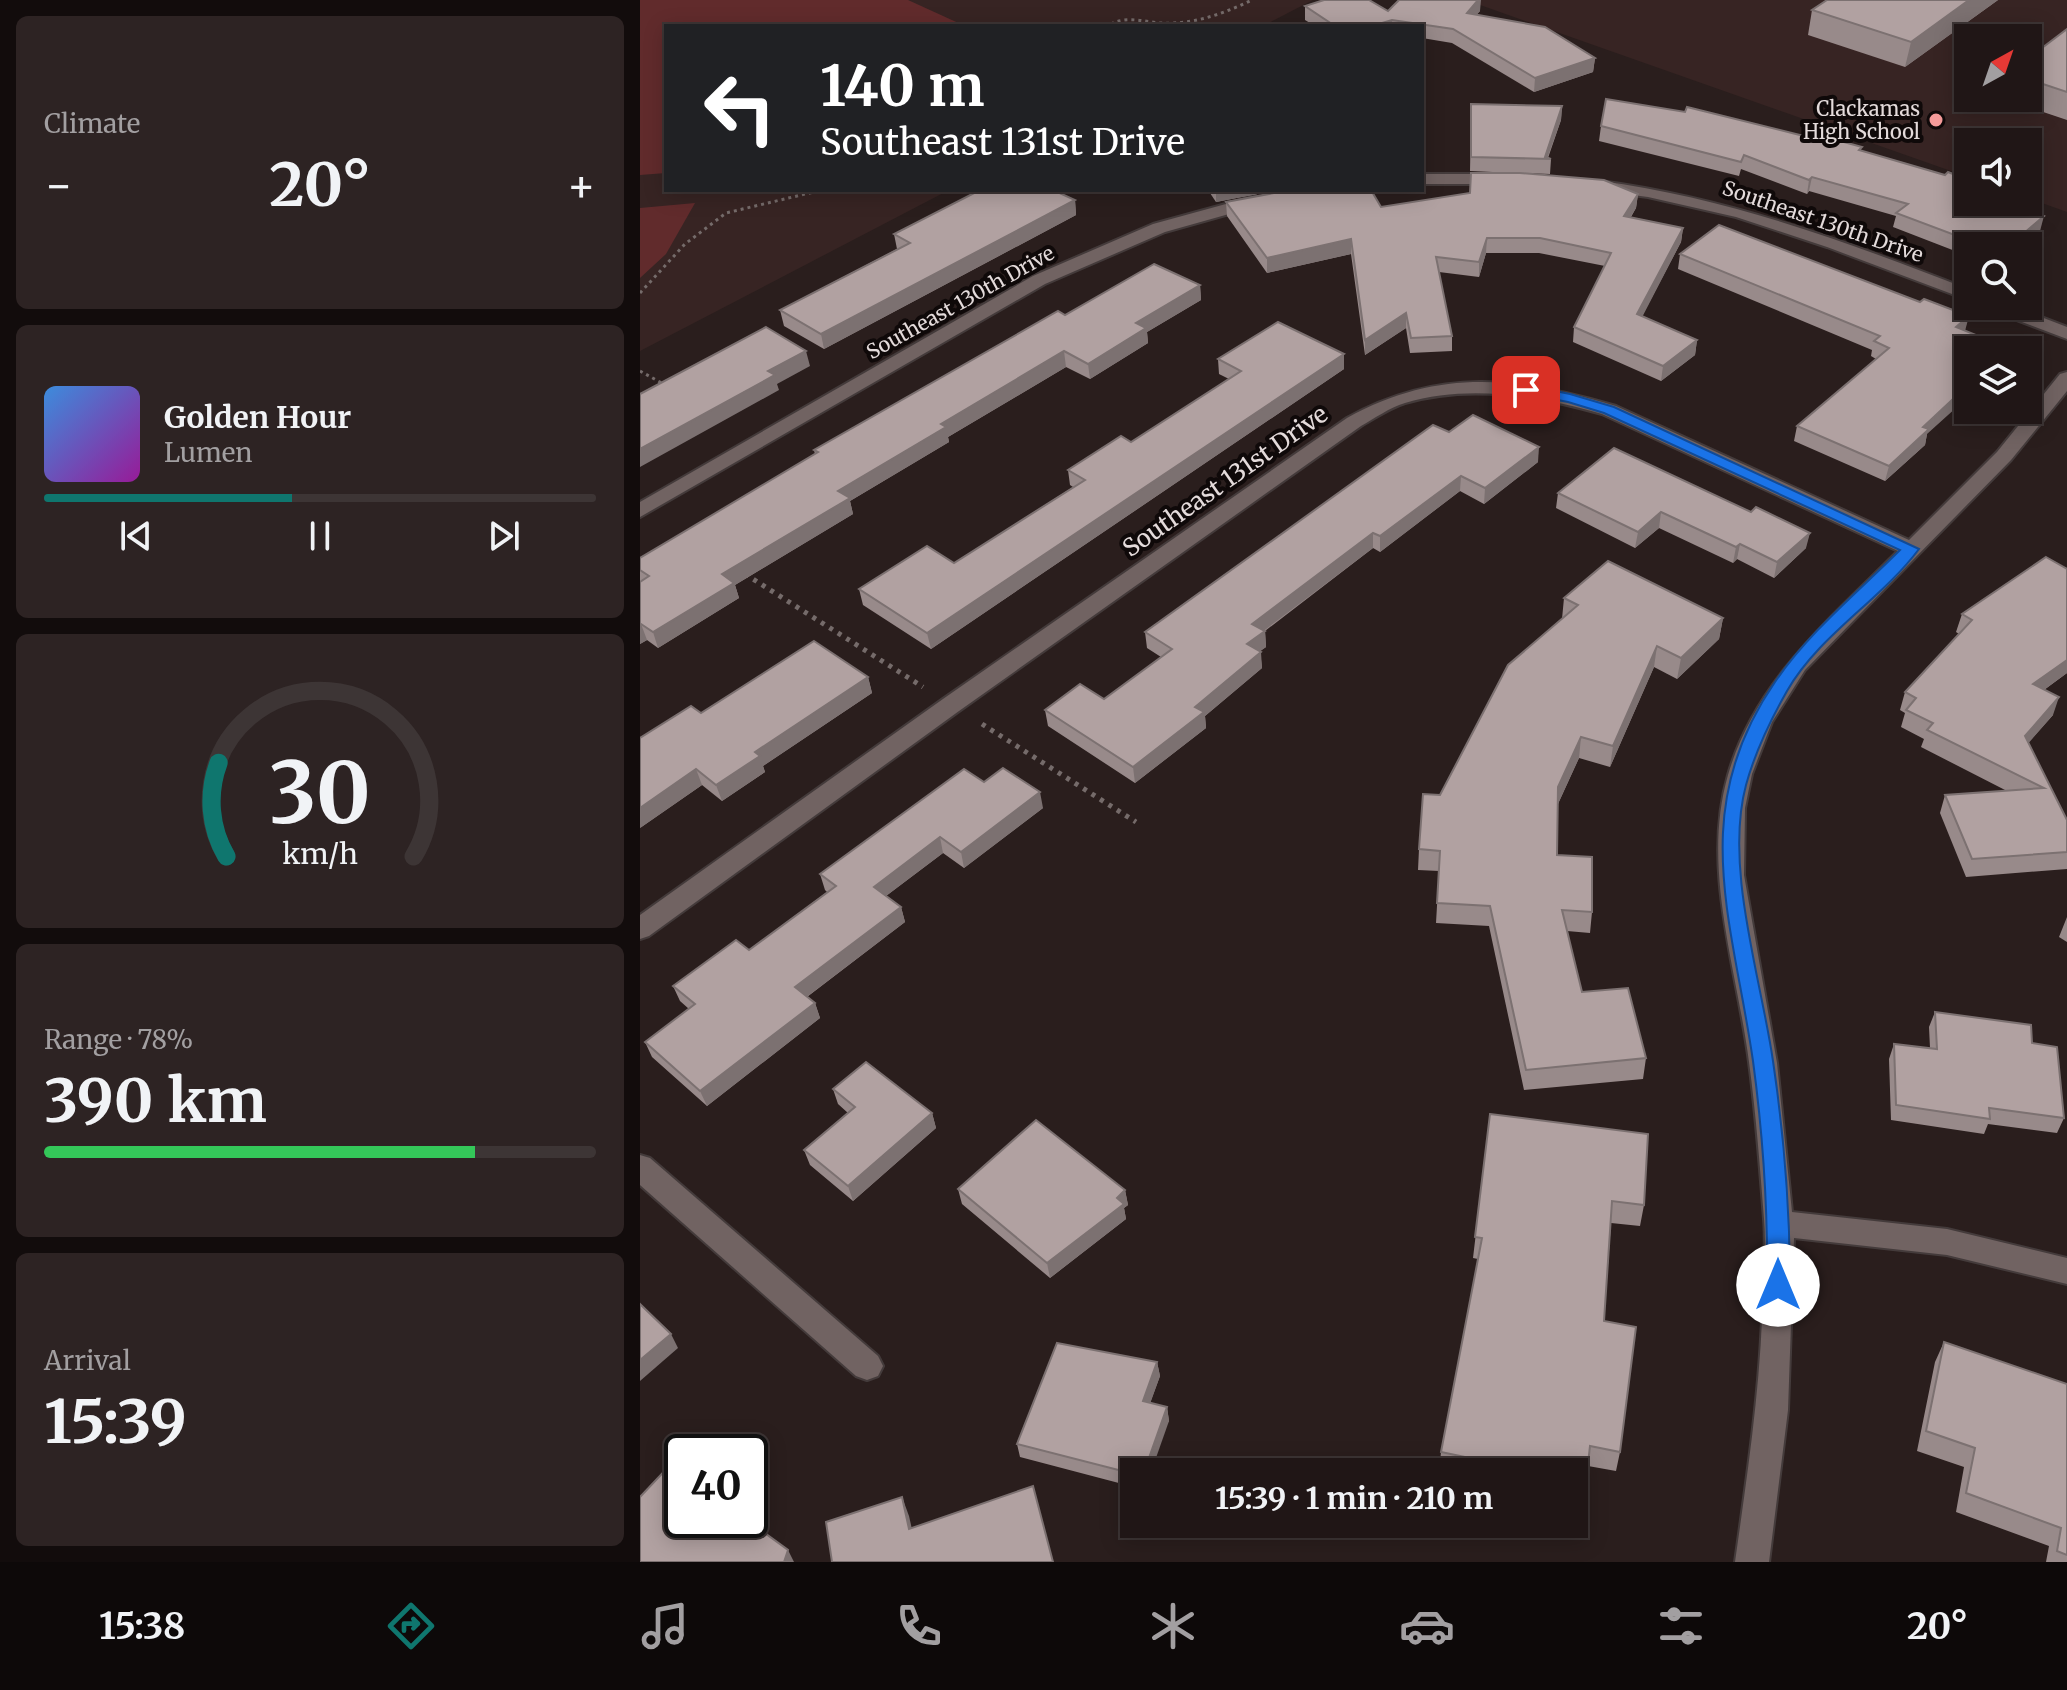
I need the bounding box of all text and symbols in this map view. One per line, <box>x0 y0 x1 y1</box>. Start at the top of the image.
north arrow <box>1954 24 2042 112</box>
map controls <box>1954 24 2042 424</box>
text: 140 m <box>820 51 985 121</box>
icon: left <box>688 56 792 160</box>
place label: Clackamas High School <box>1803 96 1920 144</box>
text: Climate <box>44 107 140 140</box>
marker: Clackamas High School <box>1927 111 1945 129</box>
text: Southeast 131st Drive <box>820 120 1185 165</box>
button: sound <box>1954 128 2042 216</box>
text: 20° <box>269 147 371 222</box>
text: − <box>44 158 73 213</box>
text: + <box>567 158 596 213</box>
street label: Southeast 130th Drive <box>1719 175 1927 267</box>
button: search <box>1954 232 2042 320</box>
street label: Southeast 130th Drive <box>862 240 1058 364</box>
button: layers <box>1954 336 2042 424</box>
pin <box>1492 356 1560 424</box>
icon: arrive <box>1504 368 1548 412</box>
text: Golden Hour <box>164 398 351 436</box>
street label: Southeast 131st Drive <box>1116 398 1334 564</box>
text: Lumen <box>164 436 253 469</box>
icon: previous <box>114 514 158 558</box>
icon: pause <box>298 514 342 558</box>
icon: next <box>482 514 526 558</box>
text: 30 <box>269 741 371 846</box>
text: km/h <box>282 836 358 872</box>
text: Range · 78% <box>44 1023 193 1056</box>
text: 390 km <box>44 1063 267 1138</box>
position arrow <box>1736 1243 1820 1327</box>
text: Arrival <box>44 1344 131 1377</box>
text: 15:39 <box>44 1384 187 1459</box>
speed limit sign: 40 <box>664 1434 768 1538</box>
text: 15:39 · 1 min · 210 m <box>1215 1479 1493 1517</box>
icon: directions <box>383 1598 439 1654</box>
icon: music <box>637 1598 693 1654</box>
icon: phone <box>891 1598 947 1654</box>
icon: climate <box>1145 1598 1201 1654</box>
icon: car <box>1399 1598 1455 1654</box>
icon: filters <box>1653 1598 1709 1654</box>
text: 15:38 <box>99 1604 185 1649</box>
text: 20° <box>1907 1604 1968 1649</box>

